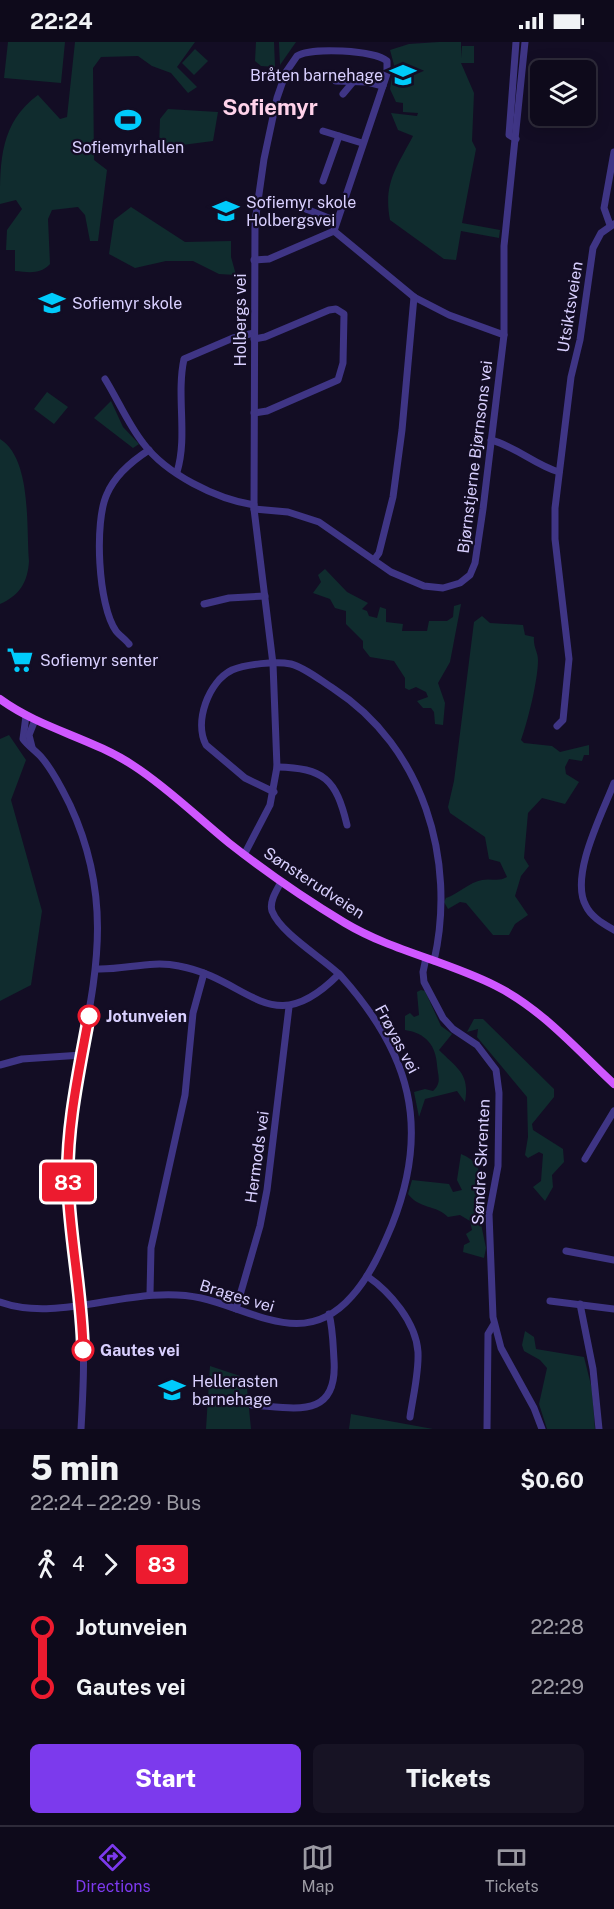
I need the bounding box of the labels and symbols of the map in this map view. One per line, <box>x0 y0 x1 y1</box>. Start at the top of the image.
school or university icon: Bråten barnehage <box>388 60 418 90</box>
place label: Bråten barnehage <box>250 66 383 85</box>
district label: Sofiemyr <box>222 94 318 120</box>
sports icon: Sofiemyrhallen <box>113 105 143 135</box>
place label: Sofiemyrhallen <box>72 138 184 157</box>
place label: Sofiemyr skole Holbergsvei <box>246 193 356 230</box>
school or university icon: Sofiemyr skole Holbergsvei <box>211 196 241 226</box>
street label: Utsiktsveien <box>553 260 587 354</box>
street label: Holbergs vei <box>231 274 250 367</box>
school or university icon: Sofiemyr skole <box>37 288 67 318</box>
place label: Sofiemyr skole <box>72 294 182 313</box>
street label: Bjørnstjerne Bjørnsons vei <box>454 359 496 555</box>
supermarket icon: Sofiemyr senter <box>5 645 35 675</box>
place label: Sofiemyr senter <box>40 651 158 670</box>
street label: Sønsterudveien <box>260 843 368 923</box>
street label: Frøyas vei <box>371 1001 423 1077</box>
marker: Jotunveien <box>78 1005 100 1027</box>
place label: Jotunveien <box>106 1007 187 1026</box>
street label: Søndre Skrenten <box>468 1099 494 1225</box>
street label: Hermods vei <box>241 1110 273 1204</box>
line badge: 83 <box>41 1162 95 1202</box>
street label: Brages vei <box>197 1276 277 1316</box>
marker: Gautes vei <box>72 1339 94 1361</box>
place label: Gautes vei <box>100 1341 180 1360</box>
place label: Hellerasten barnehage <box>192 1372 278 1409</box>
school or university icon: Hellerasten barnehage <box>157 1375 187 1405</box>

